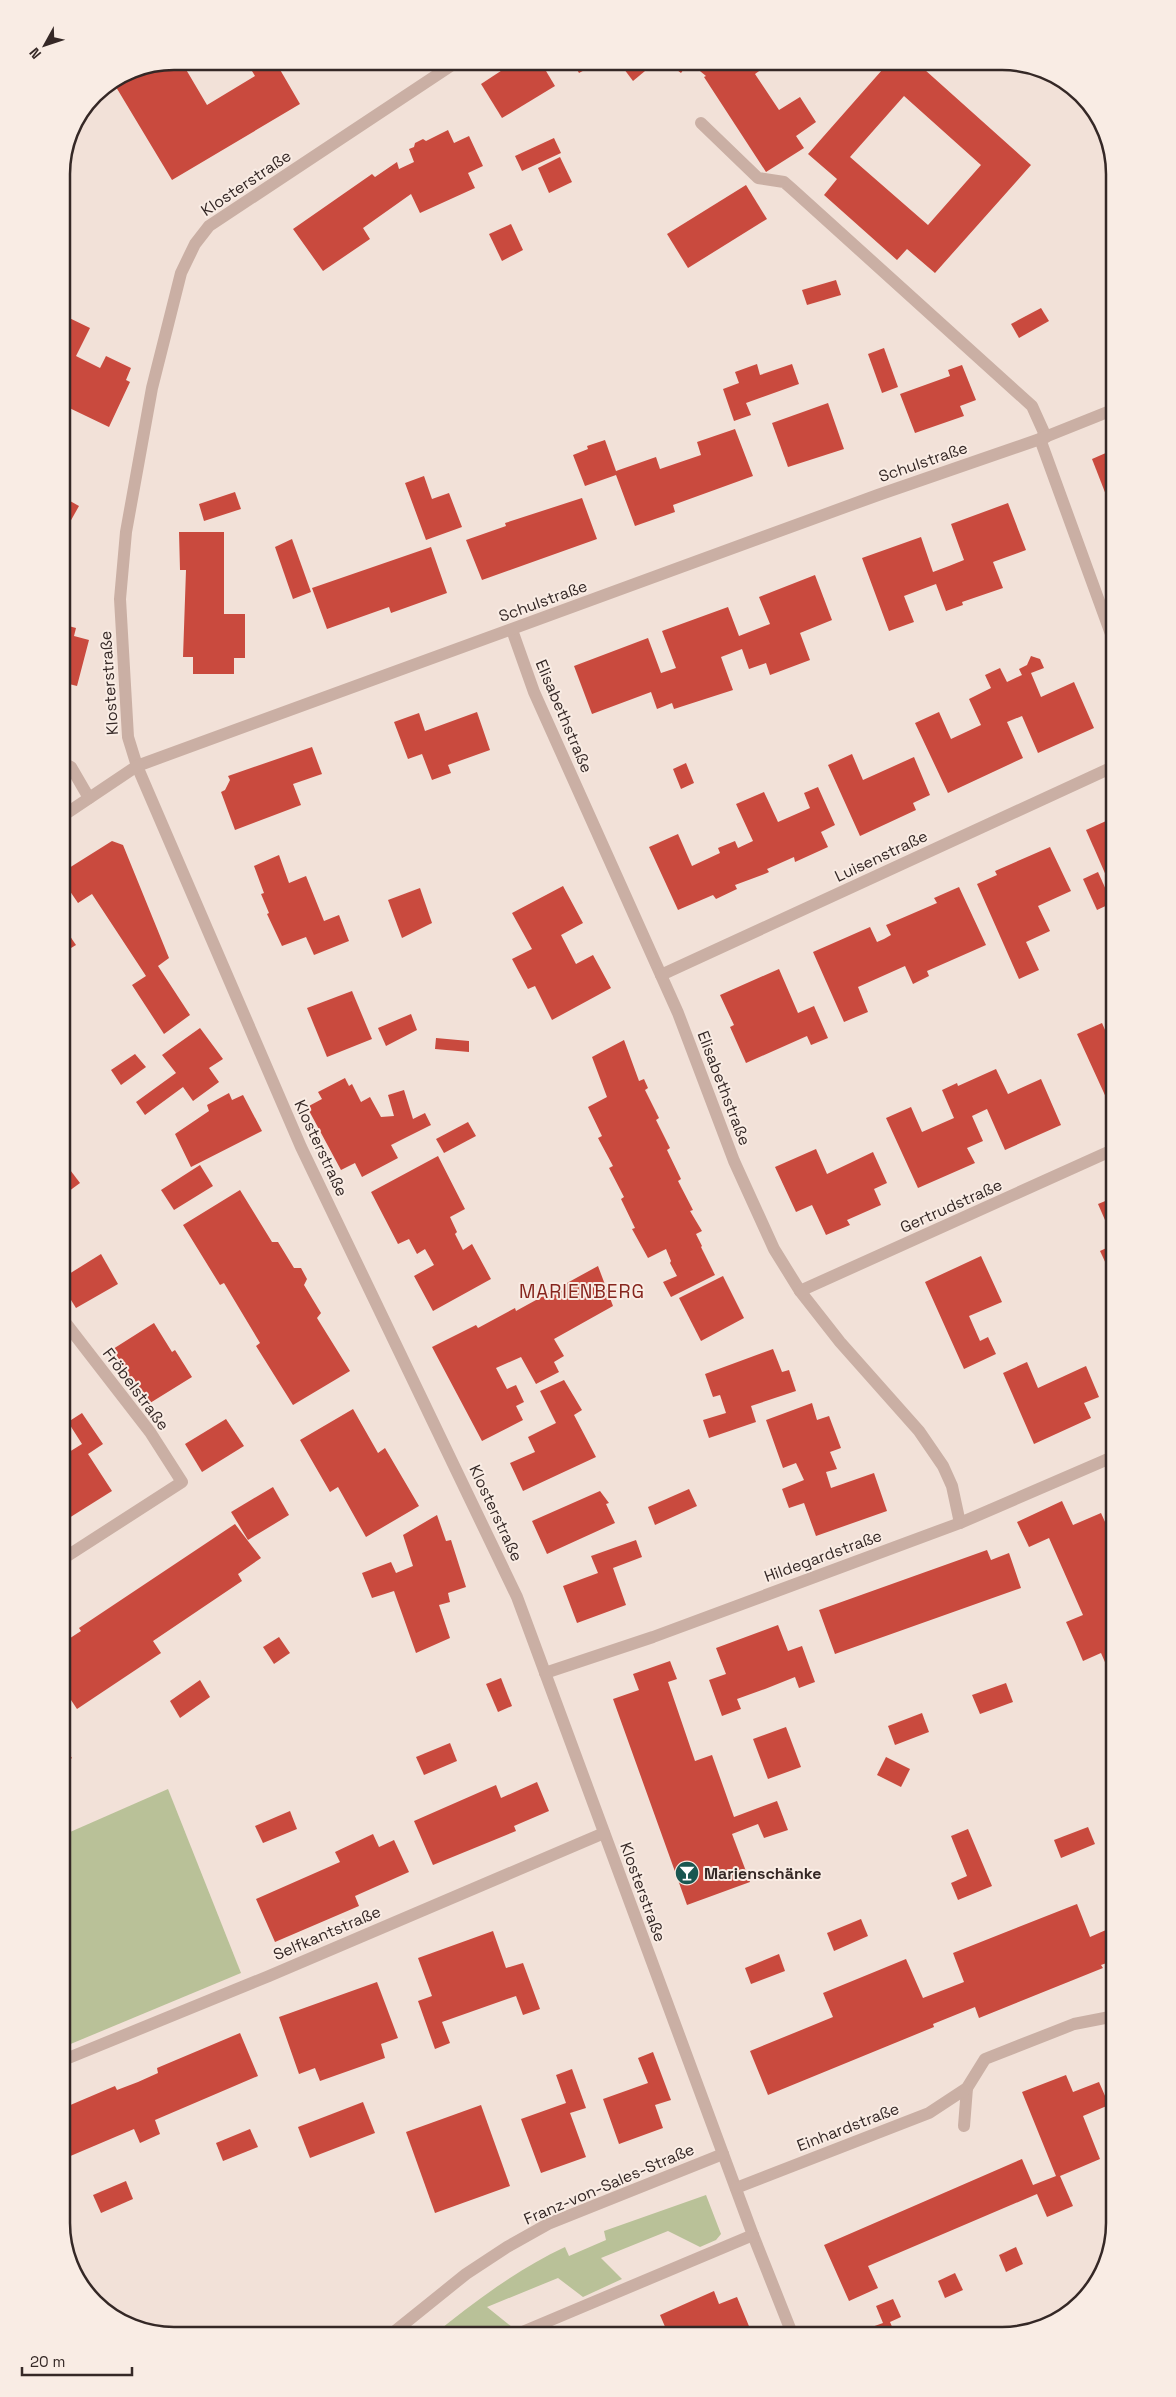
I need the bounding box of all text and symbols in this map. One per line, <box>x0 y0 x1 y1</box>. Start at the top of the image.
north arrow <box>20 20 70 70</box>
text: N <box>25 44 45 63</box>
street label: Klosterstraße <box>197 145 295 221</box>
street label: Schulstraße <box>876 437 970 487</box>
street label: Schulstraße <box>496 575 590 627</box>
street label: Klosterstraße <box>95 630 123 736</box>
street label: Elisabethstraße <box>531 656 597 776</box>
street label: Luisenstraße <box>831 825 931 887</box>
street label: Elisabethstraße <box>692 1028 756 1148</box>
street label: Klosterstraße <box>289 1096 353 1200</box>
street label: Gertrudstraße <box>897 1174 1005 1238</box>
district label: MARIENBERG <box>519 1279 645 1304</box>
street label: Fröbelstraße <box>98 1344 174 1434</box>
street label: Klosterstraße <box>464 1461 528 1565</box>
street label: Hildegardstraße <box>761 1525 885 1587</box>
street label: Klosterstraße <box>615 1839 671 1945</box>
bar icon: Marienschänke <box>674 1860 700 1886</box>
place label: Marienschänke <box>704 1863 822 1884</box>
street label: Selfkantstraße <box>270 1901 384 1965</box>
street label: Einhardstraße <box>794 2098 902 2156</box>
street label: Franz-von-Sales-Straße <box>520 2139 698 2229</box>
scale bar <box>22 2344 132 2376</box>
text: 20 m <box>30 2352 65 2371</box>

